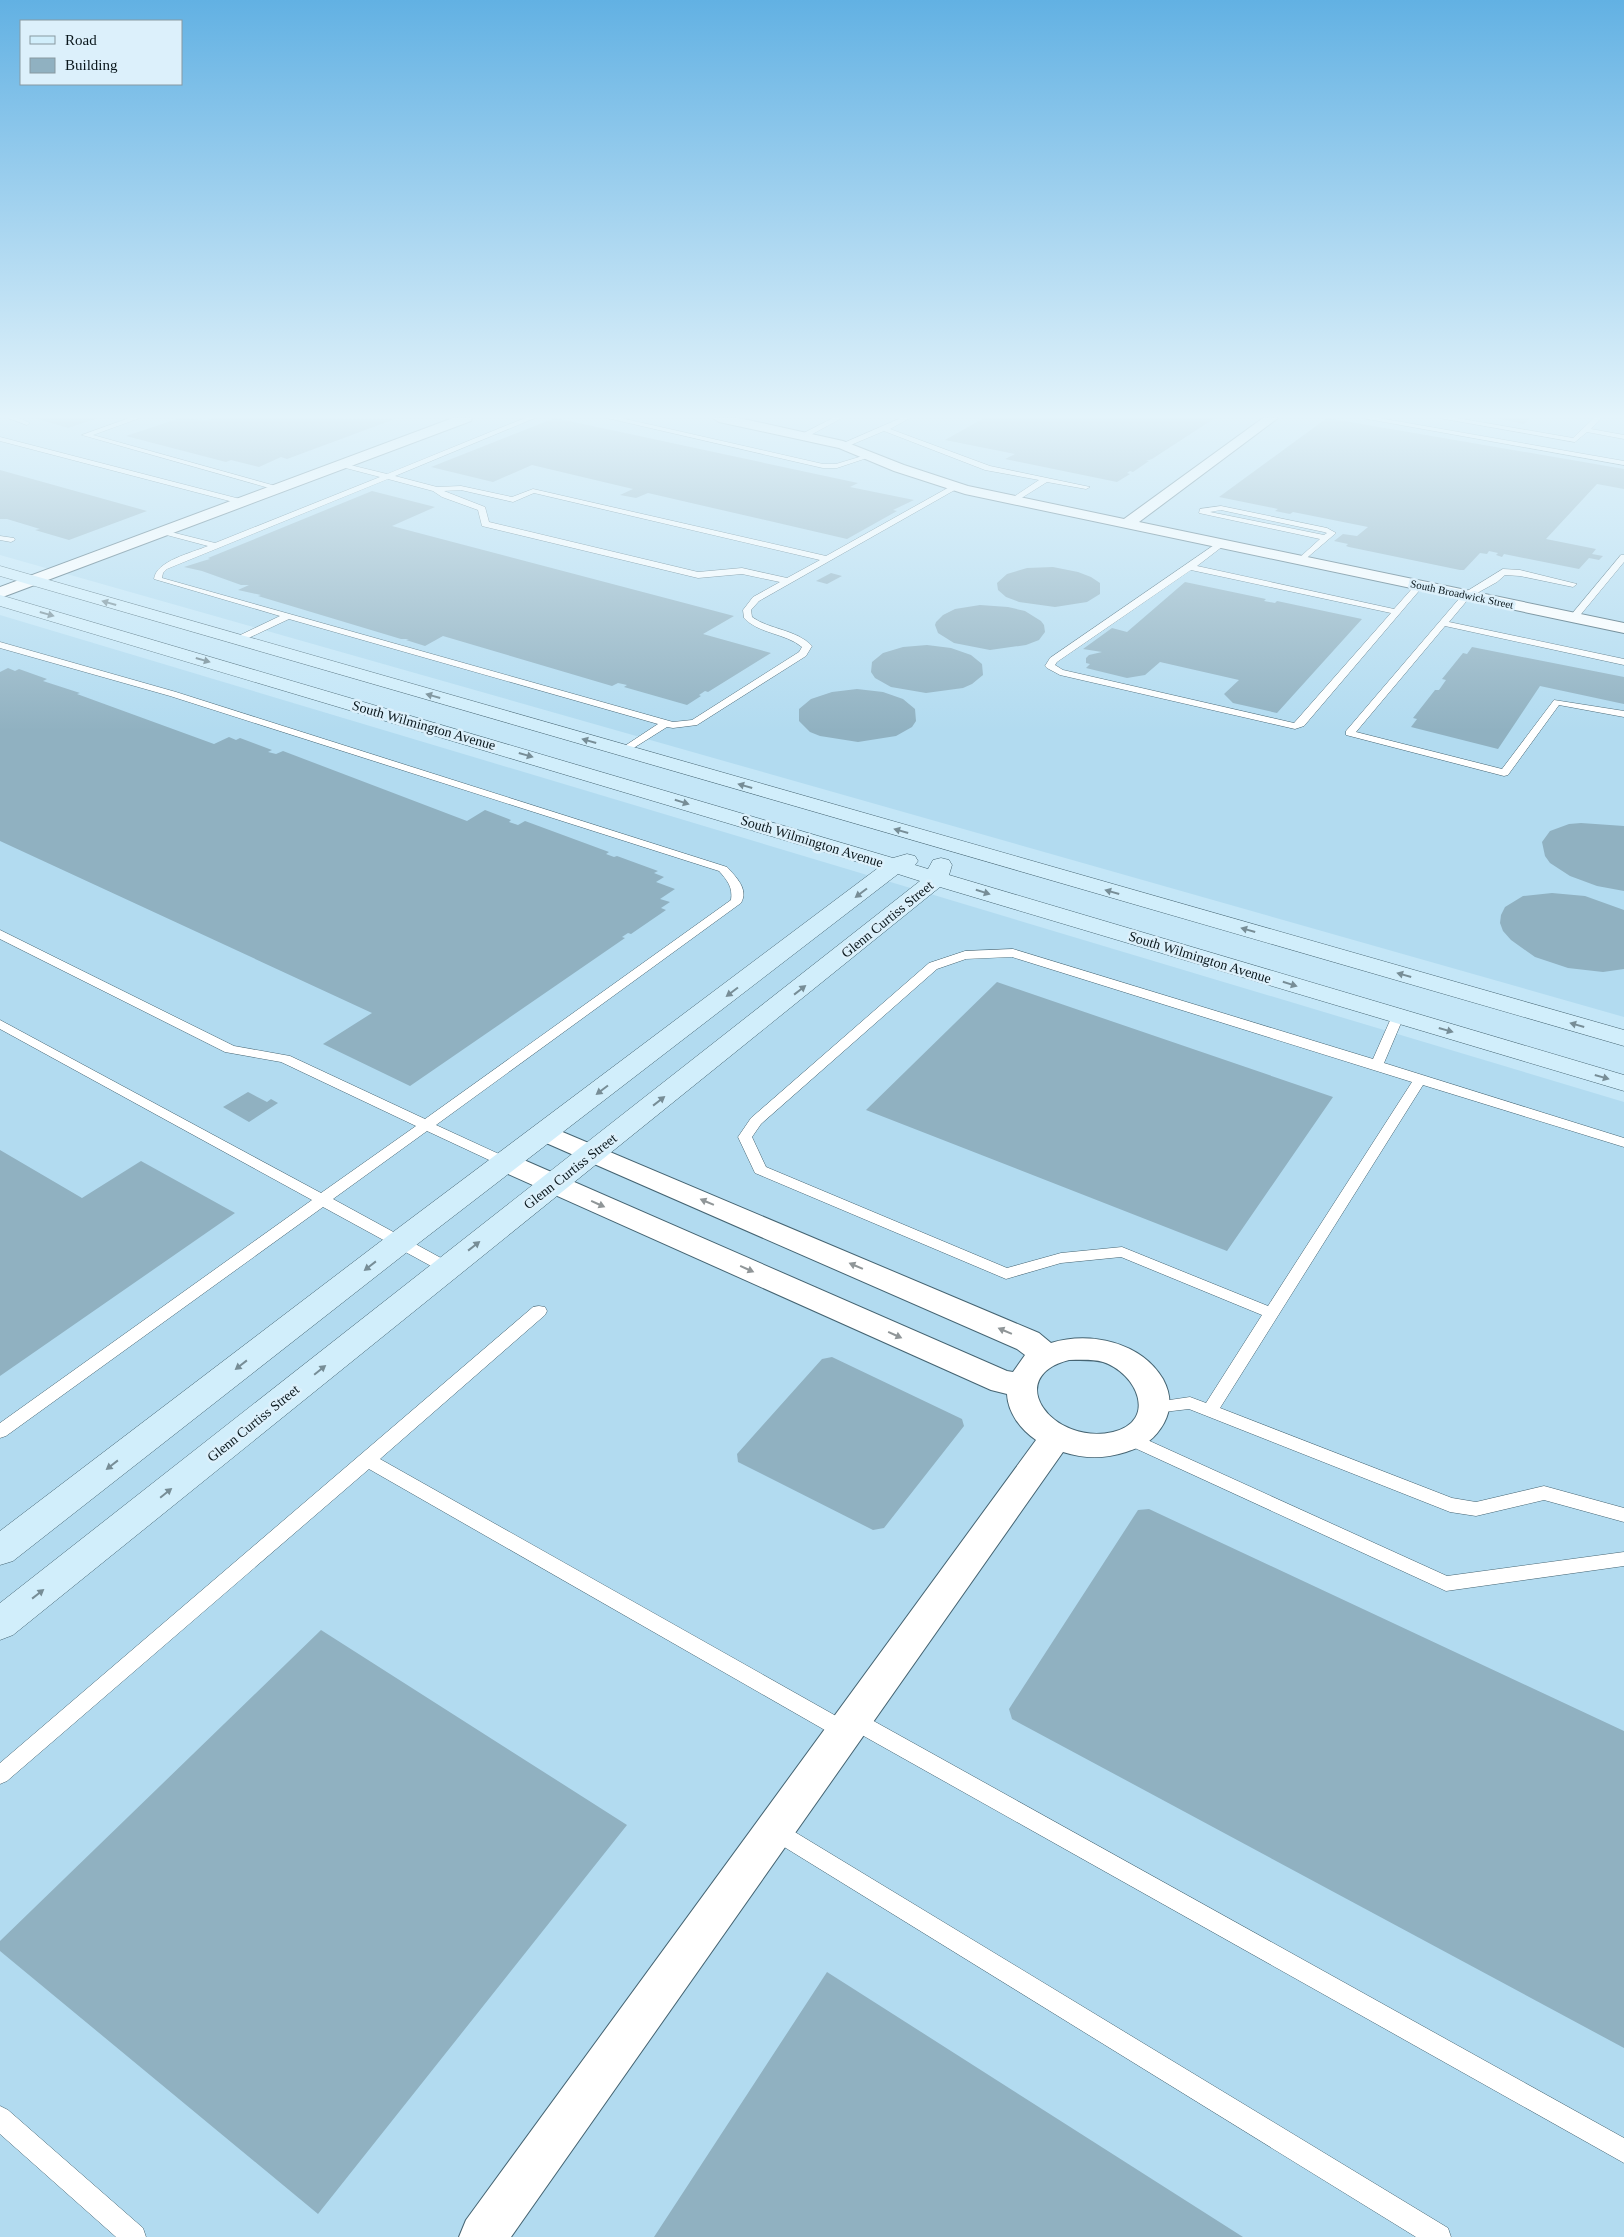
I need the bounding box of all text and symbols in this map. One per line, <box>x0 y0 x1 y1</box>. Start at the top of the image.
legend <box>20 20 182 85</box>
text: Road <box>65 32 97 48</box>
text: Building <box>65 57 118 73</box>
street label: South Broadwick Street <box>1409 577 1515 611</box>
one-way arrow <box>101 598 116 606</box>
one-way arrow <box>39 610 54 618</box>
one-way arrow <box>195 656 210 664</box>
one-way arrow <box>425 692 440 700</box>
street label: South Wilmington Avenue <box>351 698 497 753</box>
one-way arrow <box>582 737 597 745</box>
one-way arrow <box>519 752 534 760</box>
one-way arrow <box>738 782 753 790</box>
one-way arrow <box>675 798 690 806</box>
street label: South Wilmington Avenue <box>739 813 885 870</box>
one-way arrow <box>894 827 909 835</box>
street label: Glenn Curtiss Street <box>838 878 936 961</box>
one-way arrow <box>1104 887 1119 895</box>
one-way arrow <box>854 888 868 898</box>
one-way arrow <box>976 889 991 897</box>
one-way arrow <box>1240 926 1255 934</box>
street label: South Wilmington Avenue <box>1127 929 1273 986</box>
one-way arrow <box>1397 971 1412 979</box>
one-way arrow <box>1283 980 1298 988</box>
one-way arrow <box>793 984 806 995</box>
one-way arrow <box>725 987 738 997</box>
one-way arrow <box>1570 1020 1585 1028</box>
one-way arrow <box>1438 1027 1453 1035</box>
one-way arrow <box>1594 1073 1609 1081</box>
one-way arrow <box>595 1085 609 1095</box>
one-way arrow <box>652 1096 665 1107</box>
street label: Glenn Curtiss Street <box>521 1130 620 1212</box>
one-way arrow <box>700 1198 714 1206</box>
one-way arrow <box>591 1200 605 1208</box>
one-way arrow <box>467 1241 480 1252</box>
one-way arrow <box>363 1261 377 1271</box>
one-way arrow <box>849 1262 863 1270</box>
one-way arrow <box>740 1266 754 1274</box>
one-way arrow <box>998 1326 1012 1334</box>
one-way arrow <box>888 1331 902 1339</box>
one-way arrow <box>235 1360 248 1371</box>
one-way arrow <box>313 1364 326 1375</box>
street label: Glenn Curtiss Street <box>204 1382 302 1465</box>
one-way arrow <box>106 1459 119 1470</box>
one-way arrow <box>159 1488 172 1499</box>
one-way arrow <box>31 1589 44 1600</box>

